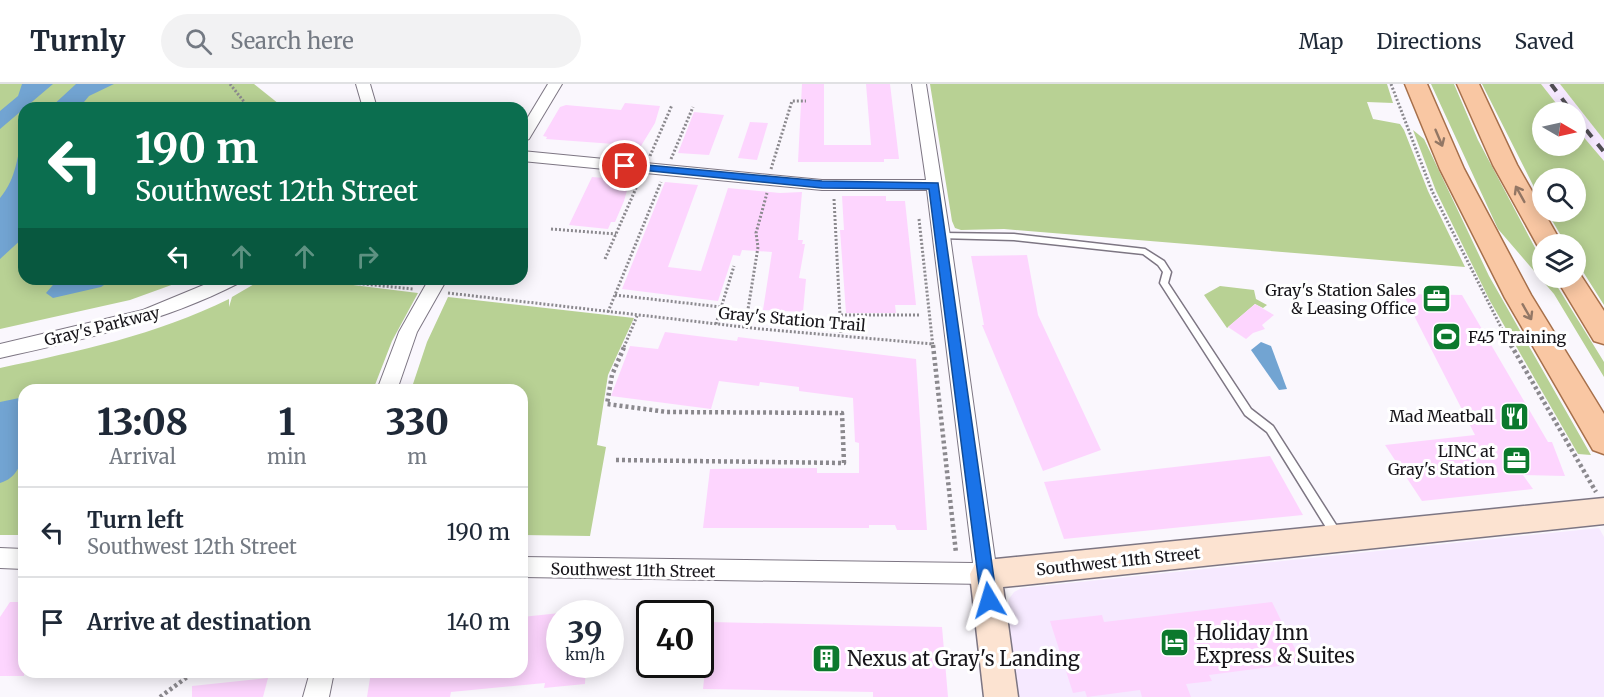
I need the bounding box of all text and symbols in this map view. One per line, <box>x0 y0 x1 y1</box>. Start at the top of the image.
search box <box>161 14 581 68</box>
text: Turnly <box>30 23 125 59</box>
icon: search <box>182 25 215 58</box>
text: Search here <box>230 27 354 55</box>
text: Map <box>1299 28 1343 55</box>
text: Directions <box>1376 28 1481 55</box>
text: Saved <box>1514 28 1574 55</box>
north arrow <box>1532 102 1586 156</box>
map controls <box>1532 102 1586 288</box>
text: 190 m <box>135 122 258 174</box>
icon: left <box>36 126 114 204</box>
one-way arrow <box>1434 129 1445 147</box>
pin <box>599 140 650 191</box>
icon: arrive <box>608 149 641 182</box>
button: search <box>1532 168 1586 222</box>
text: Southwest 12th Street <box>135 174 418 208</box>
one-way arrow <box>1514 185 1525 203</box>
button: layers <box>1532 234 1586 288</box>
icon: left <box>162 240 195 273</box>
icon: ahead <box>225 240 258 273</box>
icon: ahead <box>288 240 321 273</box>
icon: right <box>351 240 384 273</box>
place label: Gray's Station Sales & Leasing Office <box>1265 280 1416 318</box>
office icon: Gray's Station Sales & Leasing Office <box>1421 283 1453 315</box>
street label: Gray's Parkway <box>42 302 162 350</box>
street label: Gray's Station Trail <box>718 303 867 335</box>
one-way arrow <box>1521 303 1533 320</box>
sports icon: F45 Training <box>1431 321 1463 353</box>
place label: F45 Training <box>1468 327 1567 347</box>
text: 13:08 <box>97 400 188 445</box>
text: 1 <box>278 400 295 445</box>
text: 330 <box>386 400 449 445</box>
restaurant icon: Mad Meatball <box>1499 400 1531 432</box>
place label: Mad Meatball <box>1389 406 1494 426</box>
place label: LINC at Gray's Station <box>1388 441 1496 479</box>
text: Arrival <box>109 444 176 469</box>
text: min <box>267 444 307 469</box>
text: m <box>407 444 427 469</box>
office icon: LINC at Gray's Station <box>1500 444 1532 476</box>
text: Turn left <box>87 506 184 534</box>
icon: left <box>36 516 69 549</box>
text: 190 m <box>447 518 510 546</box>
text: Southwest 12th Street <box>87 534 297 559</box>
street label: Southwest 11th Street <box>1035 542 1202 580</box>
street label: Southwest 11th Street <box>550 559 716 581</box>
position arrow <box>957 568 1021 632</box>
speed limit sign: 40 <box>636 600 714 678</box>
icon: arrive <box>36 606 69 639</box>
text: Arrive at destination <box>87 608 311 636</box>
text: 140 m <box>447 608 510 636</box>
text: 39 <box>568 613 602 651</box>
place label: Holiday Inn Express & Suites <box>1196 620 1355 668</box>
hotel icon: Holiday Inn Express & Suites <box>1159 627 1191 659</box>
building icon: Nexus at Gray's Landing <box>810 642 842 674</box>
text: km/h <box>565 645 605 664</box>
place label: Nexus at Gray's Landing <box>847 646 1080 671</box>

